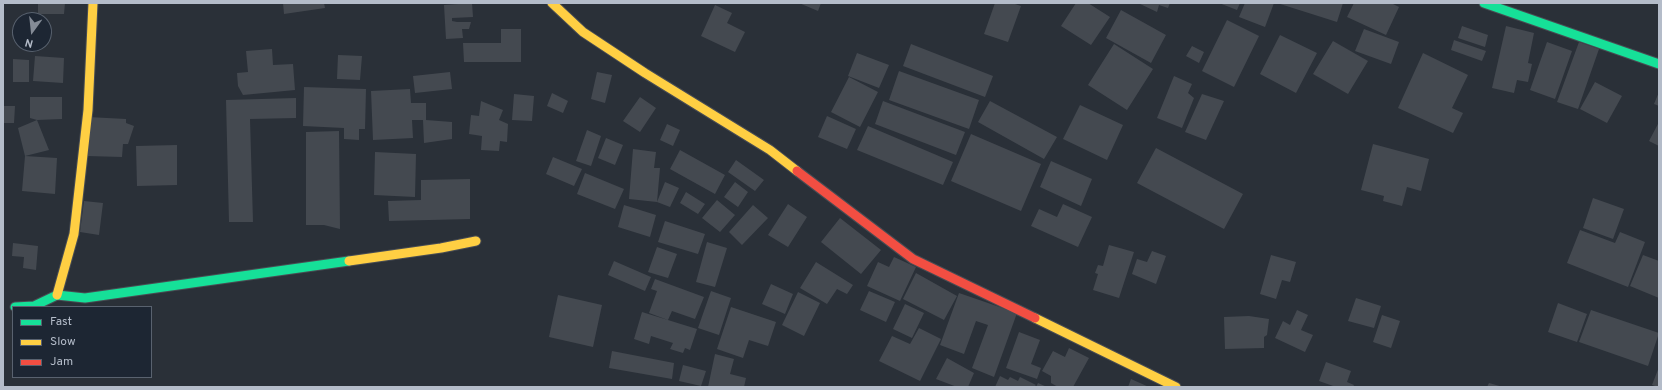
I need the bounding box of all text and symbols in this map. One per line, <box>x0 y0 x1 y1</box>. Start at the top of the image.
north arrow <box>12 12 52 52</box>
text: N <box>24 35 35 50</box>
legend <box>12 306 152 378</box>
text: Fast <box>50 314 72 330</box>
text: Slow <box>50 334 76 350</box>
text: Jam <box>50 354 73 370</box>

